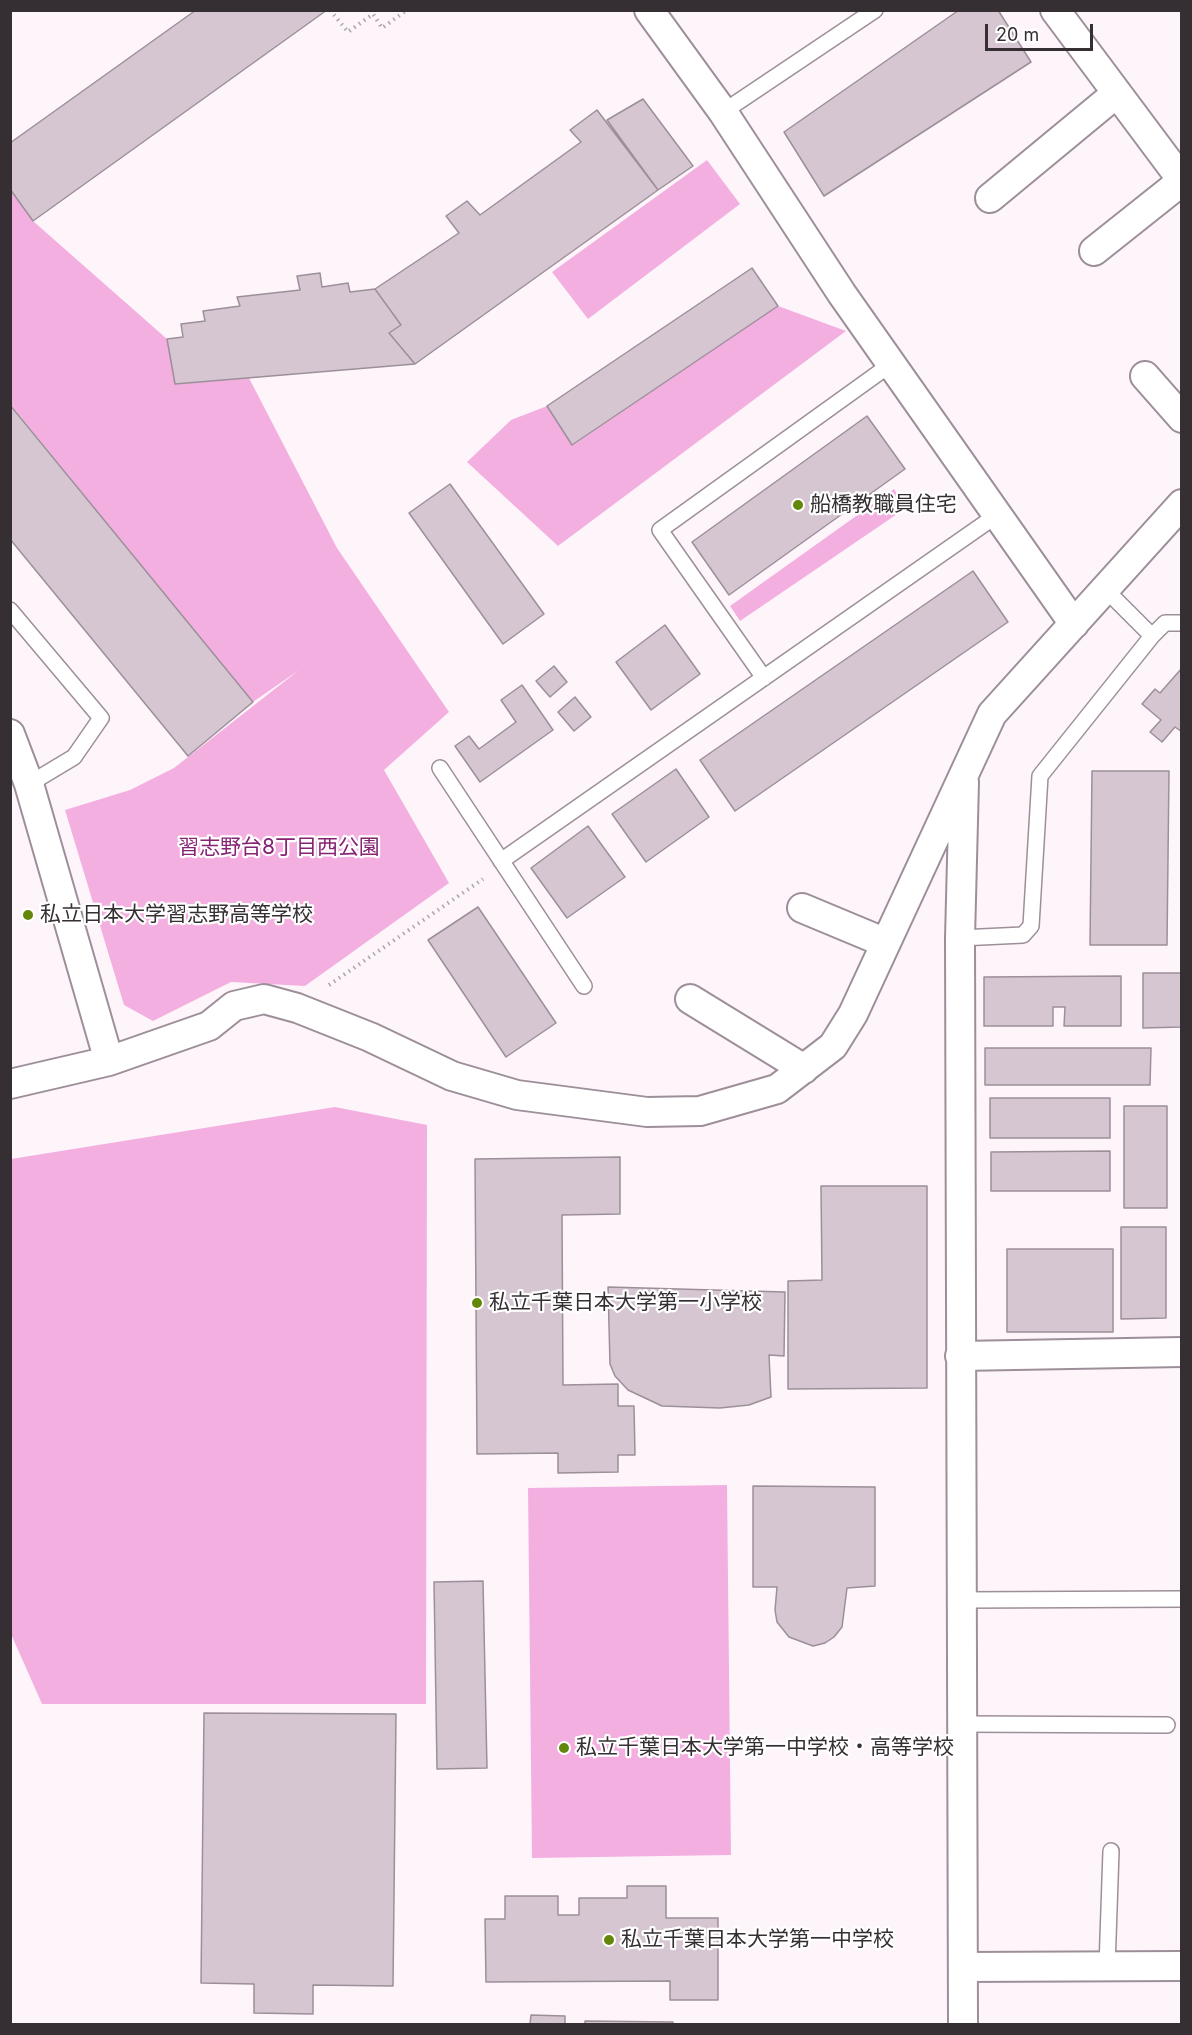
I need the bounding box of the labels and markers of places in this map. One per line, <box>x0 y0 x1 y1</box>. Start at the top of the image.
place label: 船橋教職員住宅 <box>810 492 957 518</box>
marker: 船橋教職員住宅 <box>791 498 805 512</box>
place label: 私立日本大学習志野高等学校 <box>40 902 313 928</box>
marker: 私立日本大学習志野高等学校 <box>21 908 35 922</box>
place label: 私立千葉日本大学第一小学校 <box>489 1290 762 1316</box>
marker: 私立千葉日本大学第一小学校 <box>470 1296 484 1310</box>
place label: 私立千葉日本大学第一中学校・高等学校 <box>576 1735 954 1761</box>
marker: 私立千葉日本大学第一中学校・高等学校 <box>557 1741 571 1755</box>
place label: 私立千葉日本大学第一中学校 <box>621 1927 894 1953</box>
marker: 私立千葉日本大学第一中学校 <box>602 1933 616 1947</box>

